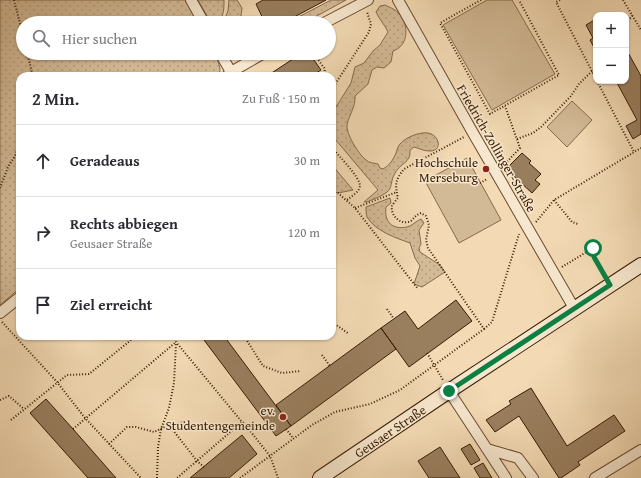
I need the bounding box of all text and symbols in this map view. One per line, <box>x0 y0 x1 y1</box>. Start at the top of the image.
map controls <box>593 12 629 84</box>
button: + <box>593 12 629 48</box>
search box <box>16 16 336 60</box>
icon: search <box>30 27 52 49</box>
text: Hier suchen <box>62 28 137 49</box>
button: − <box>593 48 629 84</box>
street label: Friedrich-Zollinger-Straße <box>452 81 541 216</box>
text: 2 Min. <box>32 86 79 111</box>
text: Zu Fuß · 150 m <box>242 89 320 108</box>
icon: ahead <box>32 150 54 172</box>
text: Geradeaus <box>70 150 140 171</box>
text: 30 m <box>294 151 320 170</box>
place label: Hochschule Merseburg <box>415 153 479 187</box>
marker: Hochschule Merseburg <box>481 164 491 174</box>
text: Rechts abbiegen <box>70 213 178 234</box>
icon: right <box>32 222 54 244</box>
text: 120 m <box>288 223 320 242</box>
text: Geusaer Straße <box>70 234 152 253</box>
route start <box>584 239 602 257</box>
icon: arrive <box>32 294 54 316</box>
text: Ziel erreicht <box>70 294 152 315</box>
route end <box>440 382 458 400</box>
street label: Geusaer Straße <box>351 400 430 462</box>
place label: ev. Studentengemeinde <box>165 401 275 435</box>
marker: ev. Studentengemeinde <box>278 412 288 422</box>

